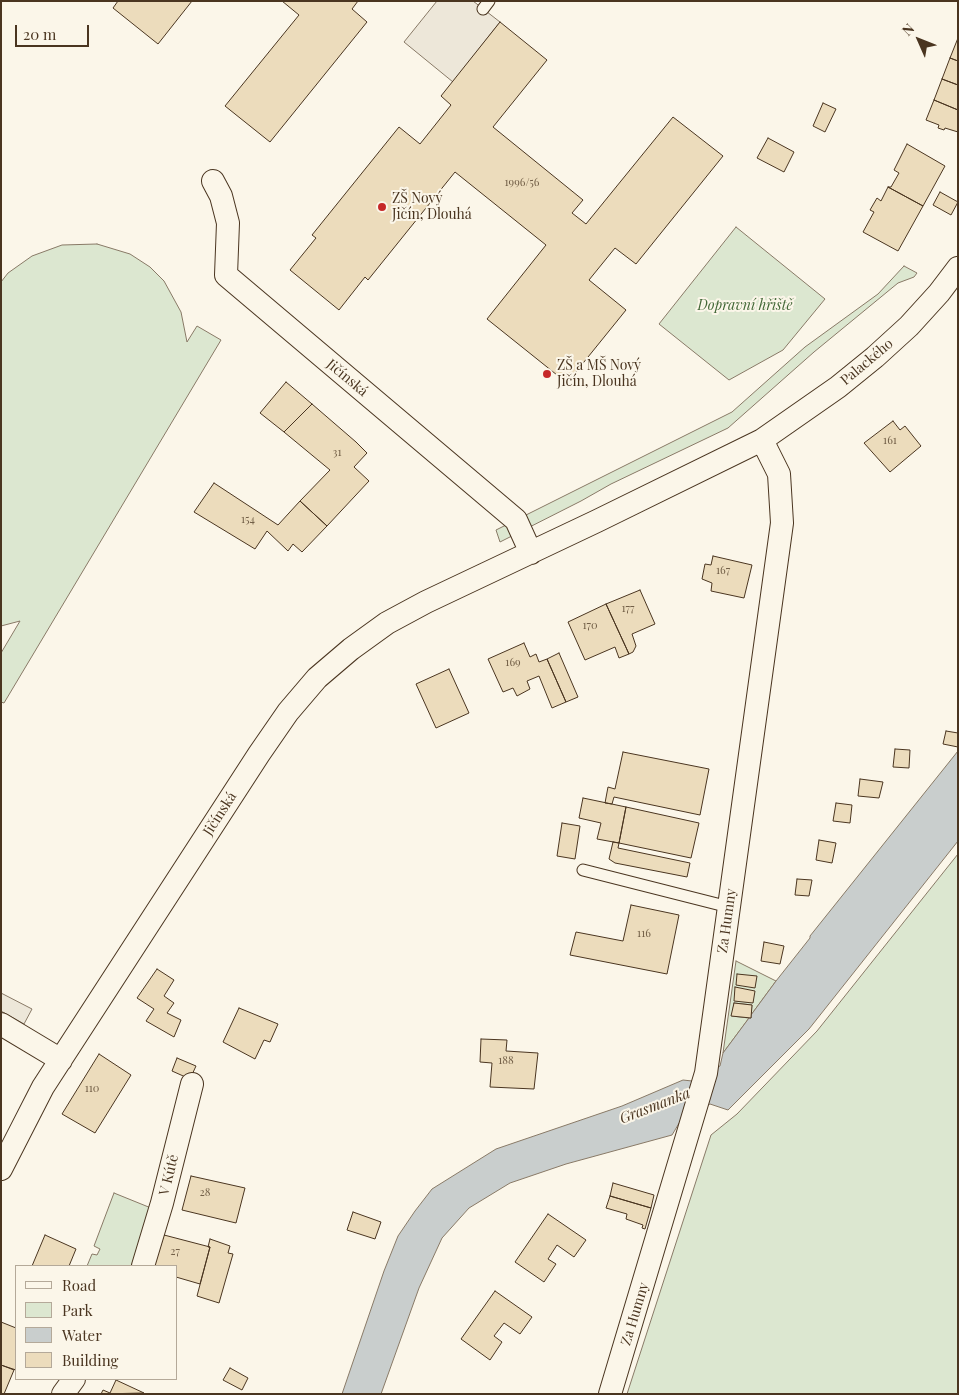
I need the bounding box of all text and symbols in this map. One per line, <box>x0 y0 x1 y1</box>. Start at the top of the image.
scale bar <box>18 15 91 47</box>
north arrow <box>894 15 944 65</box>
text: N <box>897 19 918 39</box>
text: 20 m <box>23 24 56 44</box>
house number: 1996/56 <box>504 176 540 190</box>
place label: ZŠ Nový Jičín, Dlouhá <box>392 191 472 223</box>
marker: ZŠ Nový Jičín, Dlouhá <box>376 201 388 213</box>
park label: Dopravní hřiště <box>698 298 792 314</box>
street label: Palackého <box>837 335 897 389</box>
street label: Jičínská <box>323 356 371 400</box>
place label: ZŠ a MŠ Nový Jičín, Dlouhá <box>557 358 641 391</box>
marker: ZŠ a MŠ Nový Jičín, Dlouhá <box>541 368 553 380</box>
house number: 161 <box>883 434 897 448</box>
house number: 31 <box>332 446 342 460</box>
house number: 154 <box>241 513 255 527</box>
house number: 167 <box>716 564 730 578</box>
house number: 177 <box>621 602 635 616</box>
house number: 170 <box>582 619 598 633</box>
house number: 169 <box>505 656 521 670</box>
street label: Jičínská <box>200 789 240 839</box>
street label: Za Humny <box>714 888 740 954</box>
house number: 116 <box>637 927 651 941</box>
house number: 188 <box>498 1054 514 1068</box>
house number: 110 <box>85 1082 99 1096</box>
water label: Grasmanka <box>617 1084 693 1128</box>
street label: V Kútě <box>156 1153 182 1197</box>
house number: 28 <box>200 1186 210 1200</box>
house number: 27 <box>170 1245 180 1259</box>
legend <box>15 1265 178 1380</box>
text: Road <box>62 1275 96 1295</box>
street label: Za Humny <box>617 1280 653 1348</box>
text: Park <box>62 1300 93 1320</box>
text: Water <box>62 1325 102 1345</box>
text: Building <box>62 1350 118 1370</box>

